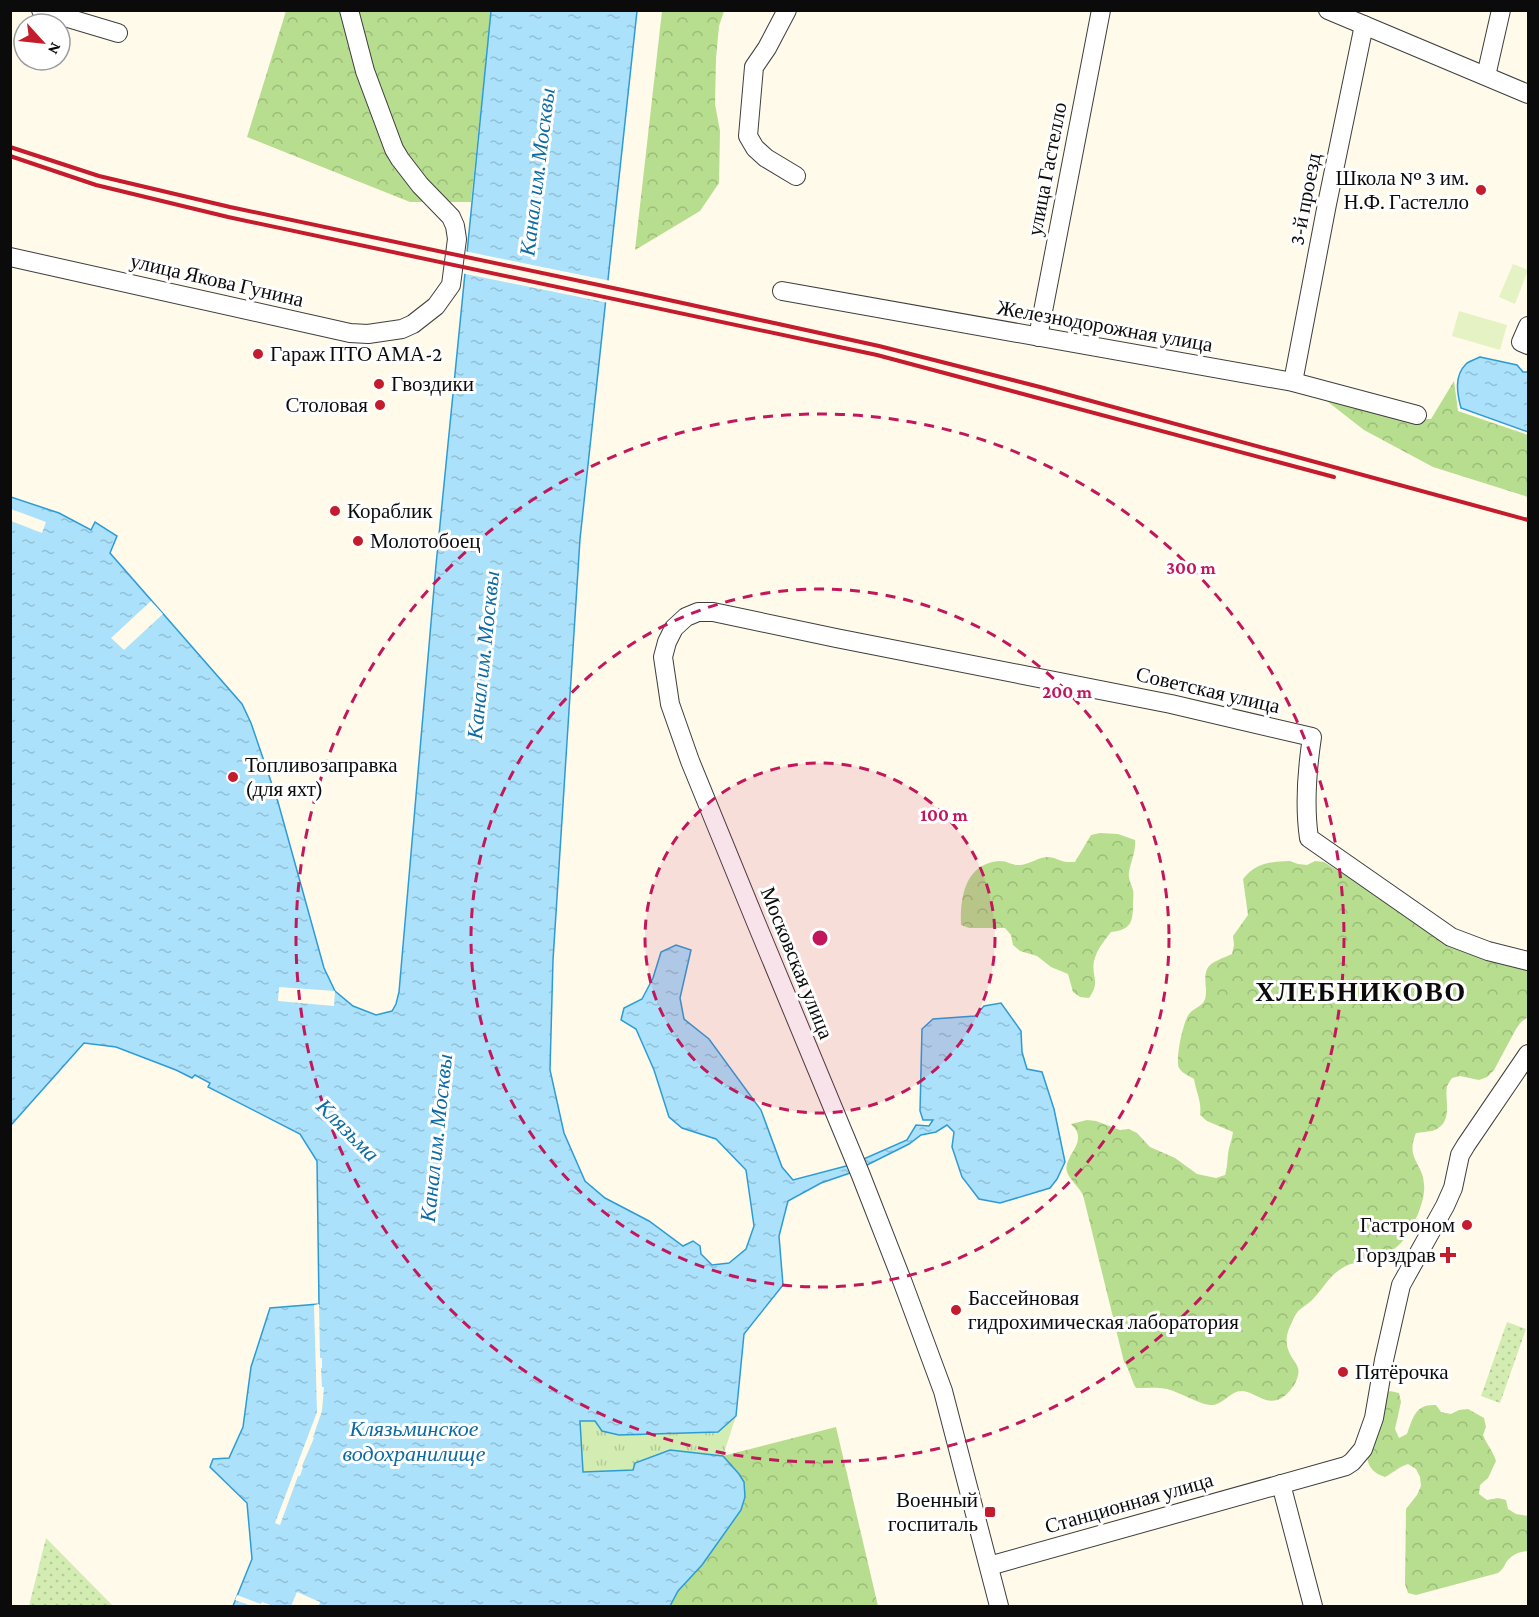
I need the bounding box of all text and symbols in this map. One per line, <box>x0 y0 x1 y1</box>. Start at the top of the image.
north arrow <box>12 12 72 72</box>
text: N <box>45 40 65 57</box>
water label: Канал им. Москвы <box>514 87 560 258</box>
street label: улица Гастелло <box>1022 100 1072 238</box>
street label: 3-й проезд <box>1284 151 1326 247</box>
place label: Школа № 3 им. Н.Ф. Гастелло <box>1336 166 1469 214</box>
marker: Школа № 3 им. Н.Ф. Гастелло <box>1474 183 1488 197</box>
street label: улица Якова Гунина <box>128 248 307 312</box>
street label: Железнодорожная улица <box>995 295 1215 357</box>
place label: Гараж ПТО АМА-2 <box>270 342 442 366</box>
marker: Гараж ПТО АМА-2 <box>251 347 265 361</box>
place label: Гвоздики <box>391 372 474 396</box>
marker: Гвоздики <box>372 377 386 391</box>
place label: Столовая <box>286 393 368 417</box>
marker: Столовая <box>373 398 387 412</box>
place label: Кораблик <box>347 499 433 523</box>
marker: Кораблик <box>328 504 342 518</box>
place label: Молотобоец <box>370 529 480 553</box>
marker: Молотобоец <box>351 534 365 548</box>
text: 300 m <box>1166 558 1216 578</box>
water label: Канал им. Москвы <box>462 570 504 741</box>
street label: Советская улица <box>1134 662 1283 718</box>
text: 200 m <box>1042 682 1093 702</box>
place label: Топливозаправка (для яхт) <box>245 753 398 801</box>
marker: Топливозаправка (для яхт) <box>226 770 240 784</box>
text: 100 m <box>920 805 968 825</box>
street label: Московская улица <box>756 883 839 1043</box>
centre of rings <box>810 928 830 948</box>
district label: ХЛЕБНИКОВО <box>1255 977 1467 1007</box>
water label: Канал им. Москвы <box>415 1053 457 1224</box>
water label: Клязьма <box>311 1093 384 1166</box>
place label: Гастроном <box>1360 1213 1455 1237</box>
marker: Гастроном <box>1460 1218 1474 1232</box>
place label: Горздрав <box>1356 1243 1436 1267</box>
marker: Горздрав <box>1441 1248 1455 1262</box>
place label: Бассейновая гидрохимическая лаборатория <box>968 1286 1239 1334</box>
marker: Бассейновая гидрохимическая лаборатория <box>949 1303 963 1317</box>
place label: Пятёрочка <box>1355 1360 1449 1384</box>
marker: Пятёрочка <box>1336 1365 1350 1379</box>
water label: Клязьминское водохранилище <box>343 1416 486 1466</box>
street label: Станционная улица <box>1042 1467 1217 1539</box>
place label: Военный госпиталь <box>888 1488 978 1536</box>
marker: Военный госпиталь <box>983 1505 997 1519</box>

